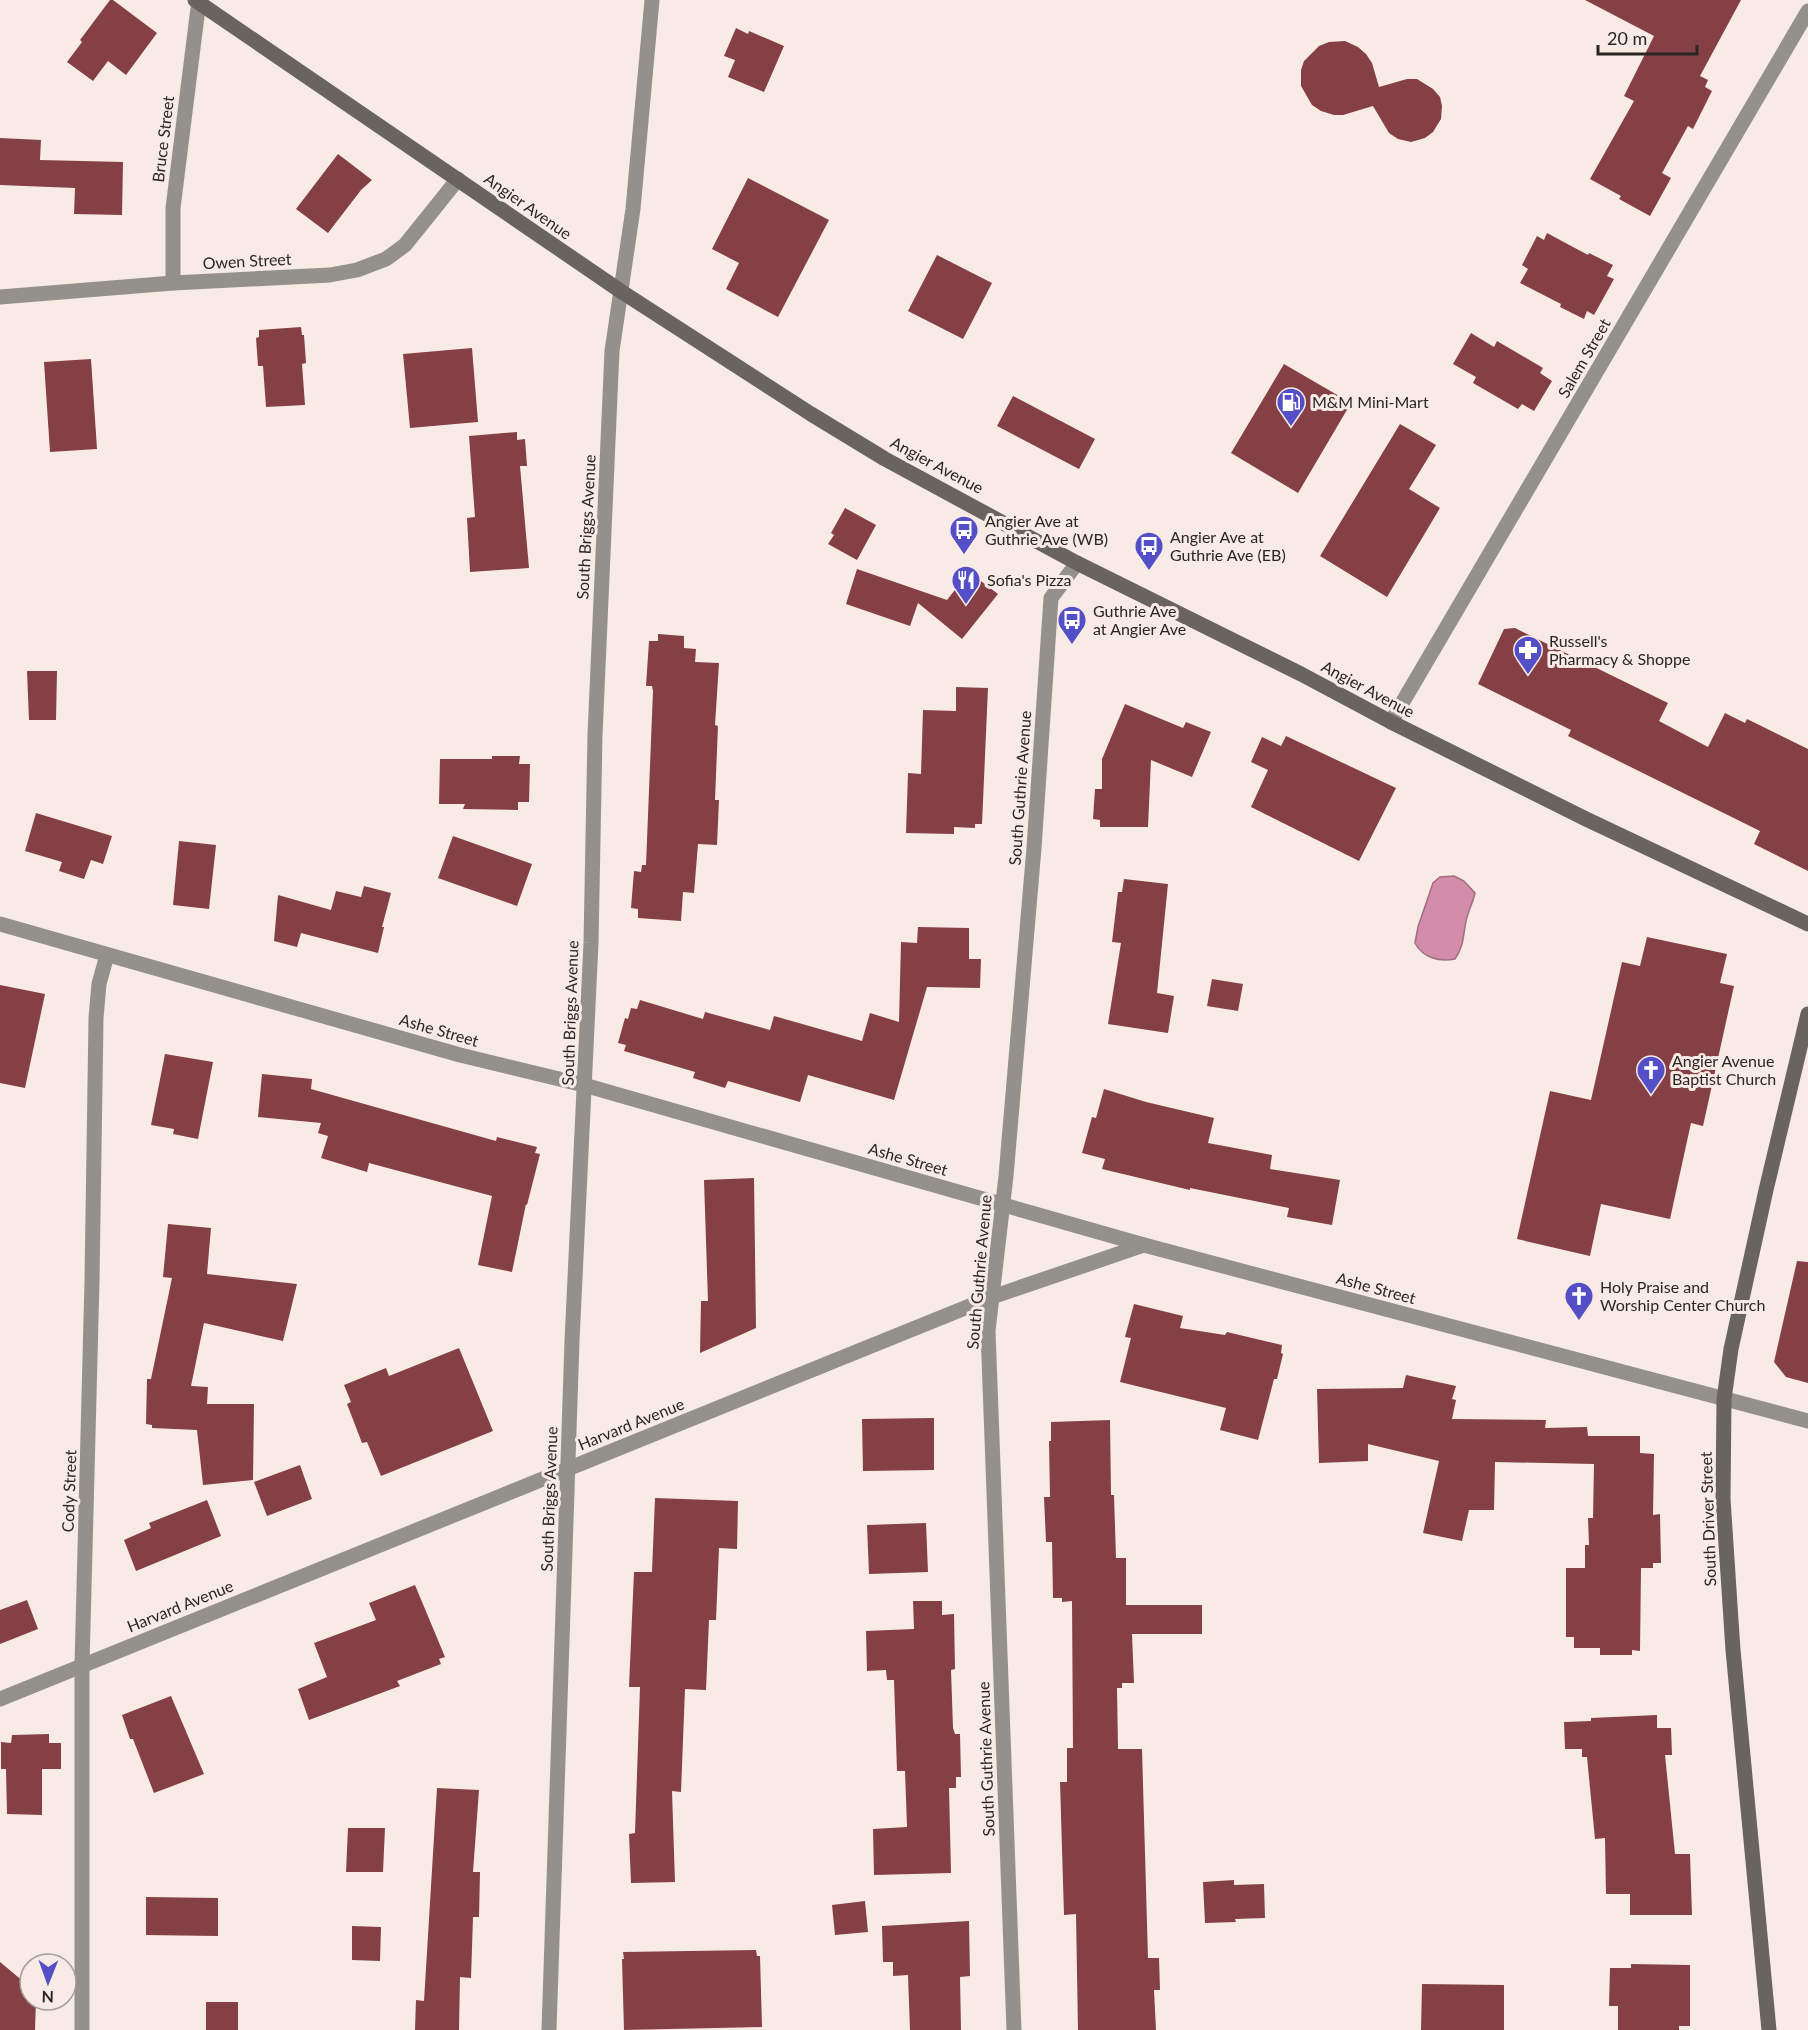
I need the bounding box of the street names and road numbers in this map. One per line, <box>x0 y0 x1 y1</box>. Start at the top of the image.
street label: Bruce Street <box>148 94 177 183</box>
street label: Angier Avenue <box>481 168 576 243</box>
street label: Owen Street <box>202 249 292 272</box>
street label: Salem Street <box>1553 315 1614 401</box>
street label: Angier Avenue <box>888 432 987 497</box>
street label: South Briggs Avenue <box>572 454 599 600</box>
street label: Angier Avenue <box>1319 656 1418 721</box>
street label: South Guthrie Avenue <box>1005 710 1034 866</box>
street label: South Briggs Avenue <box>557 940 582 1086</box>
street label: Ashe Street <box>397 1009 481 1050</box>
street label: Ashe Street <box>866 1138 950 1179</box>
street label: South Guthrie Avenue <box>962 1194 995 1350</box>
street label: Ashe Street <box>1334 1268 1418 1307</box>
street label: Harvard Avenue <box>575 1394 687 1453</box>
street label: South Briggs Avenue <box>536 1426 561 1572</box>
street label: Cody Street <box>58 1449 79 1533</box>
street label: South Driver Street <box>1696 1451 1719 1587</box>
street label: Harvard Avenue <box>124 1576 236 1635</box>
street label: South Guthrie Avenue <box>973 1681 998 1837</box>

